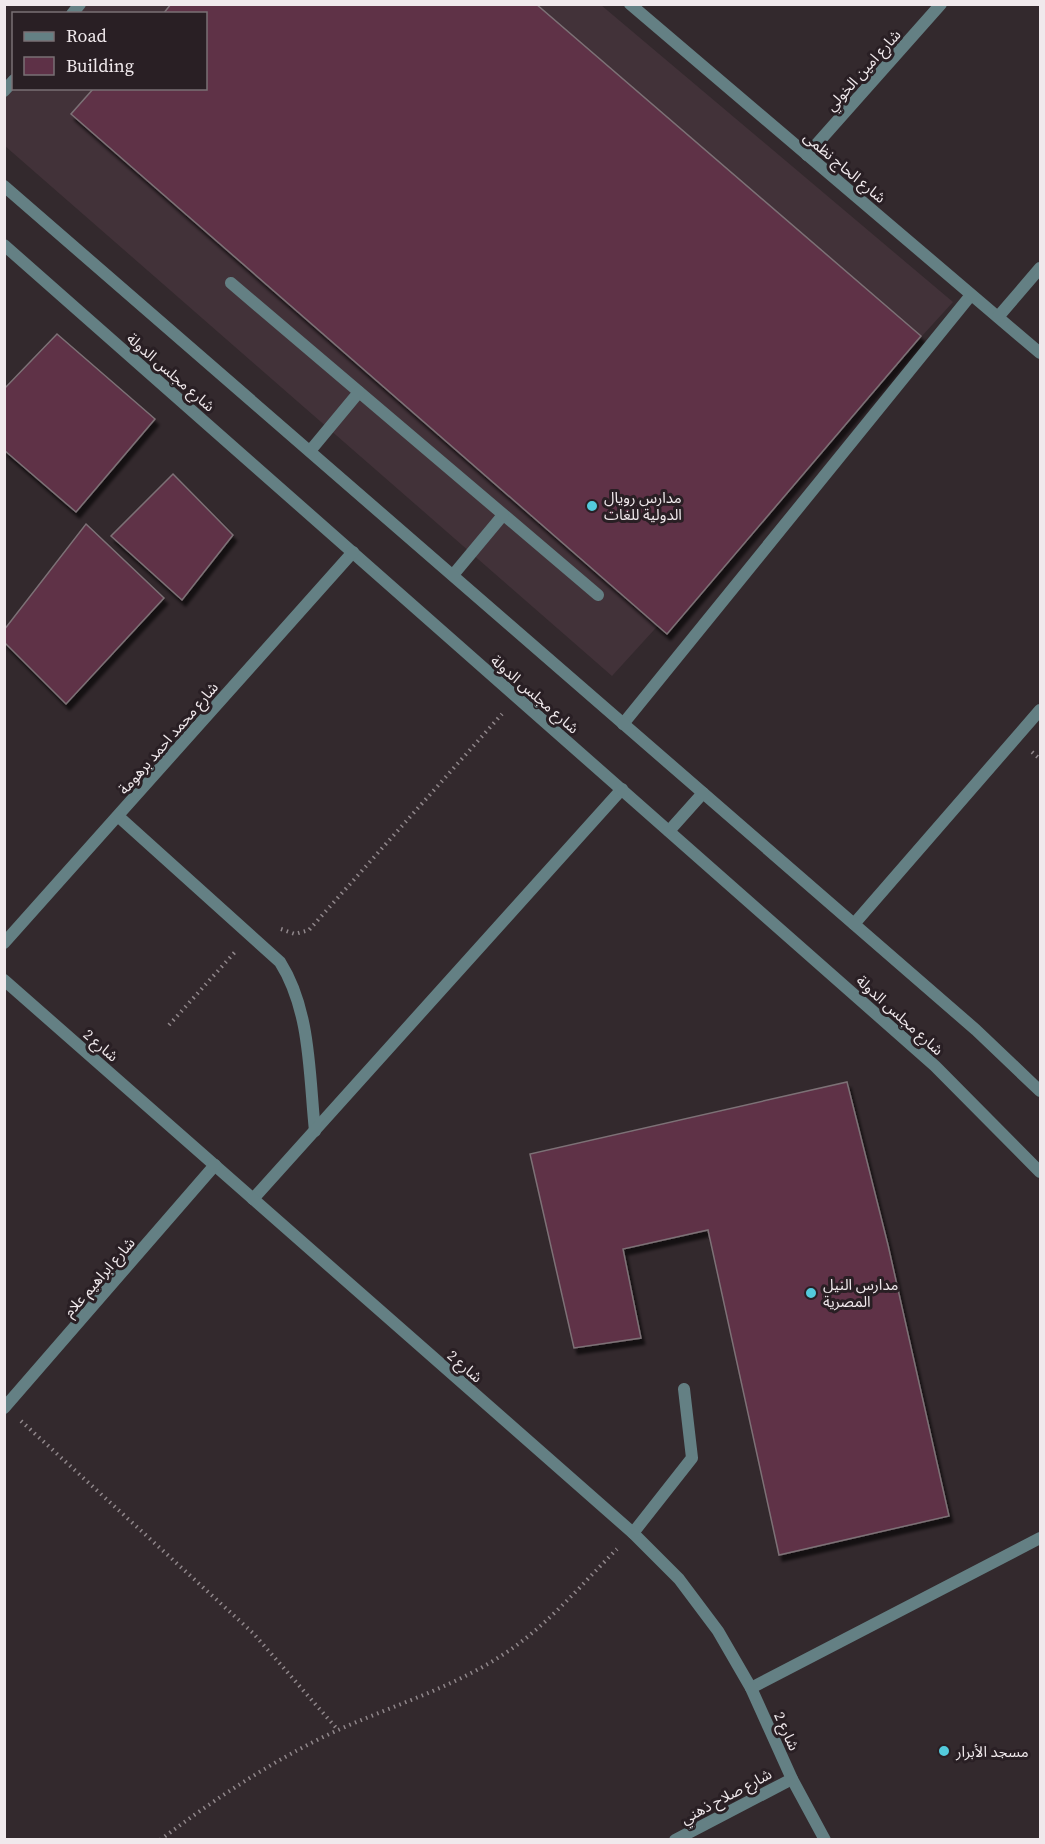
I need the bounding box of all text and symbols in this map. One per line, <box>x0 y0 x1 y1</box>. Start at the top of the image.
legend <box>12 12 207 90</box>
text: Road <box>66 23 107 48</box>
street label: شارع امين الخولي <box>821 24 907 117</box>
text: Building <box>66 53 134 78</box>
street label: شارع الحاج نظمى <box>798 126 891 209</box>
street label: شارع مجلس الدولة <box>121 328 220 418</box>
place label: مدارس رويال الدولية للغات <box>604 487 682 525</box>
marker: مدارس رويال الدولية للغات <box>585 499 599 513</box>
street label: شارع مجلس الدولة <box>485 650 584 740</box>
street label: شارع محمد احمد برهومة <box>113 677 225 800</box>
street label: شارع مجلس الدولة <box>851 970 948 1061</box>
street label: شارع 2 <box>78 1024 123 1068</box>
street label: شارع ابراهيم علام <box>58 1232 141 1323</box>
place label: مدارس النيل المصرية <box>823 1274 898 1312</box>
marker: مدارس النيل المصرية <box>804 1286 818 1300</box>
street label: شارع 2 <box>442 1345 487 1389</box>
street label: شارع 2 <box>767 1708 805 1755</box>
place label: مسجد الأبرار <box>955 1741 1029 1762</box>
marker: مسجد الأبرار <box>937 1744 951 1758</box>
street label: شارع صلاح ذهني <box>677 1763 776 1831</box>

